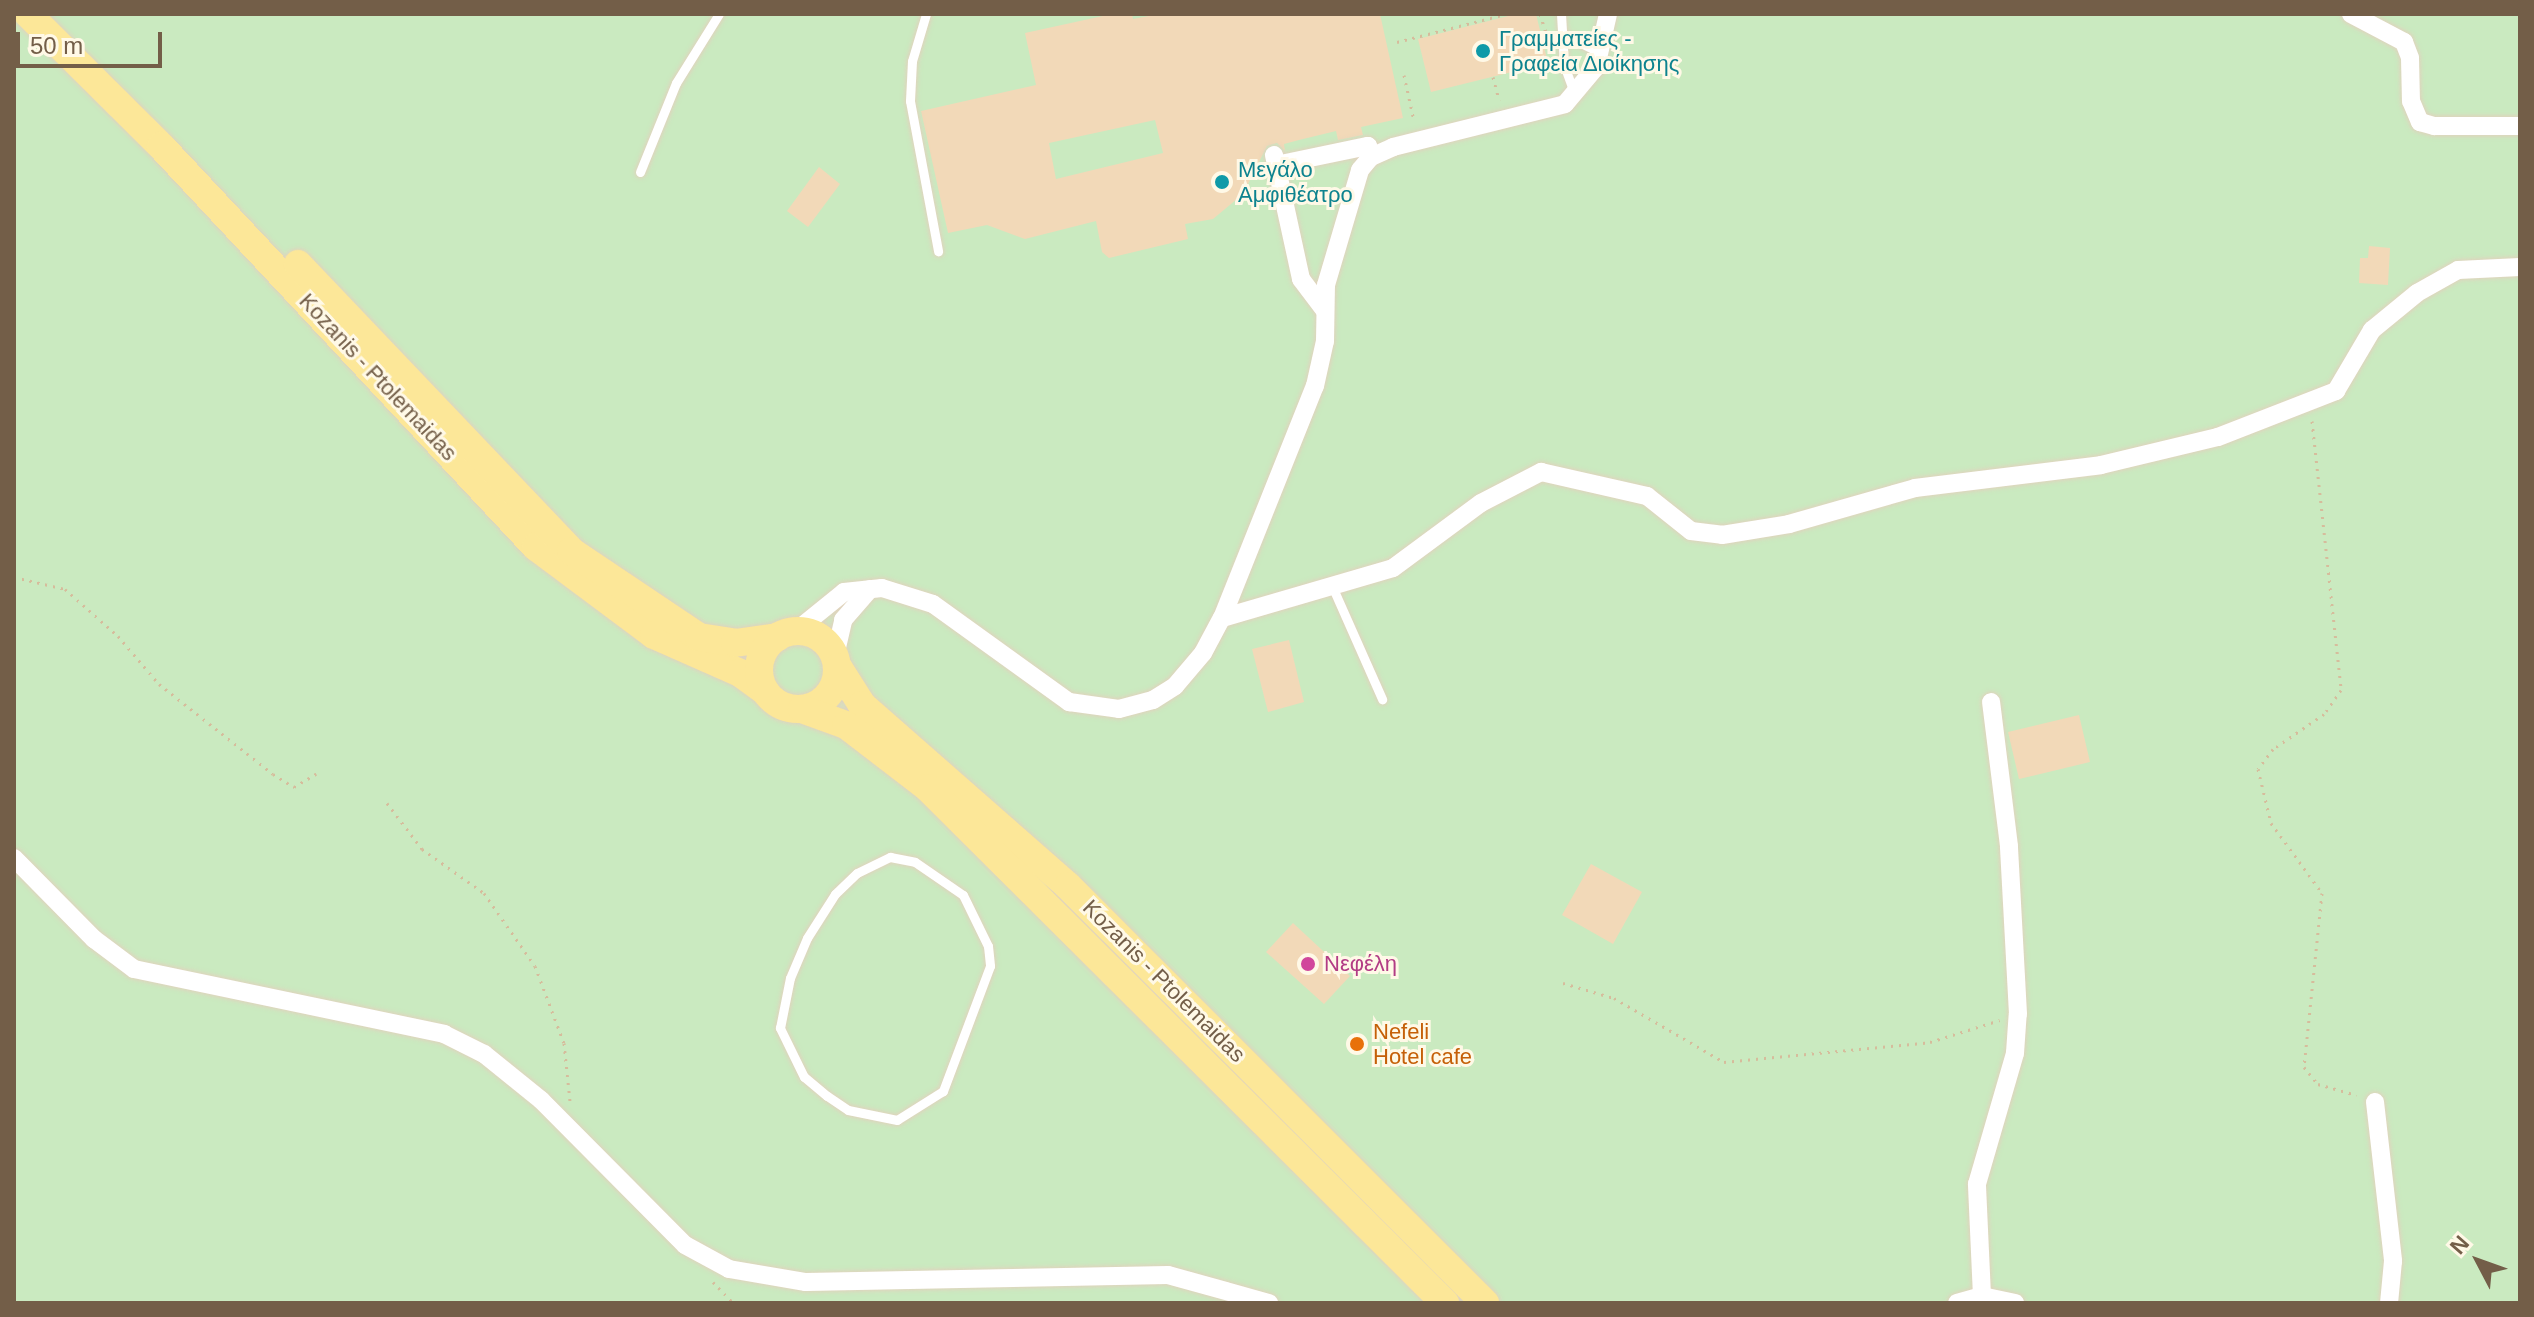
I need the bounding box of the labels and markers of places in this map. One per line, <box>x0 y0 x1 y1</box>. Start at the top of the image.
place label: Γραμματείες - Γραφεία Διοίκησης <box>1499 25 1680 76</box>
marker: Γραμματείες - Γραφεία Διοίκησης <box>1474 42 1492 60</box>
place label: Μεγάλο Αμφιθέατρο <box>1238 156 1353 208</box>
marker: Μεγάλο Αμφιθέατρο <box>1213 173 1231 191</box>
place label: Νεφέλη <box>1324 951 1397 977</box>
marker: Νεφέλη <box>1299 955 1317 973</box>
place label: Nefeli Hotel cafe <box>1373 1018 1472 1070</box>
marker: Nefeli Hotel cafe <box>1348 1035 1366 1053</box>

